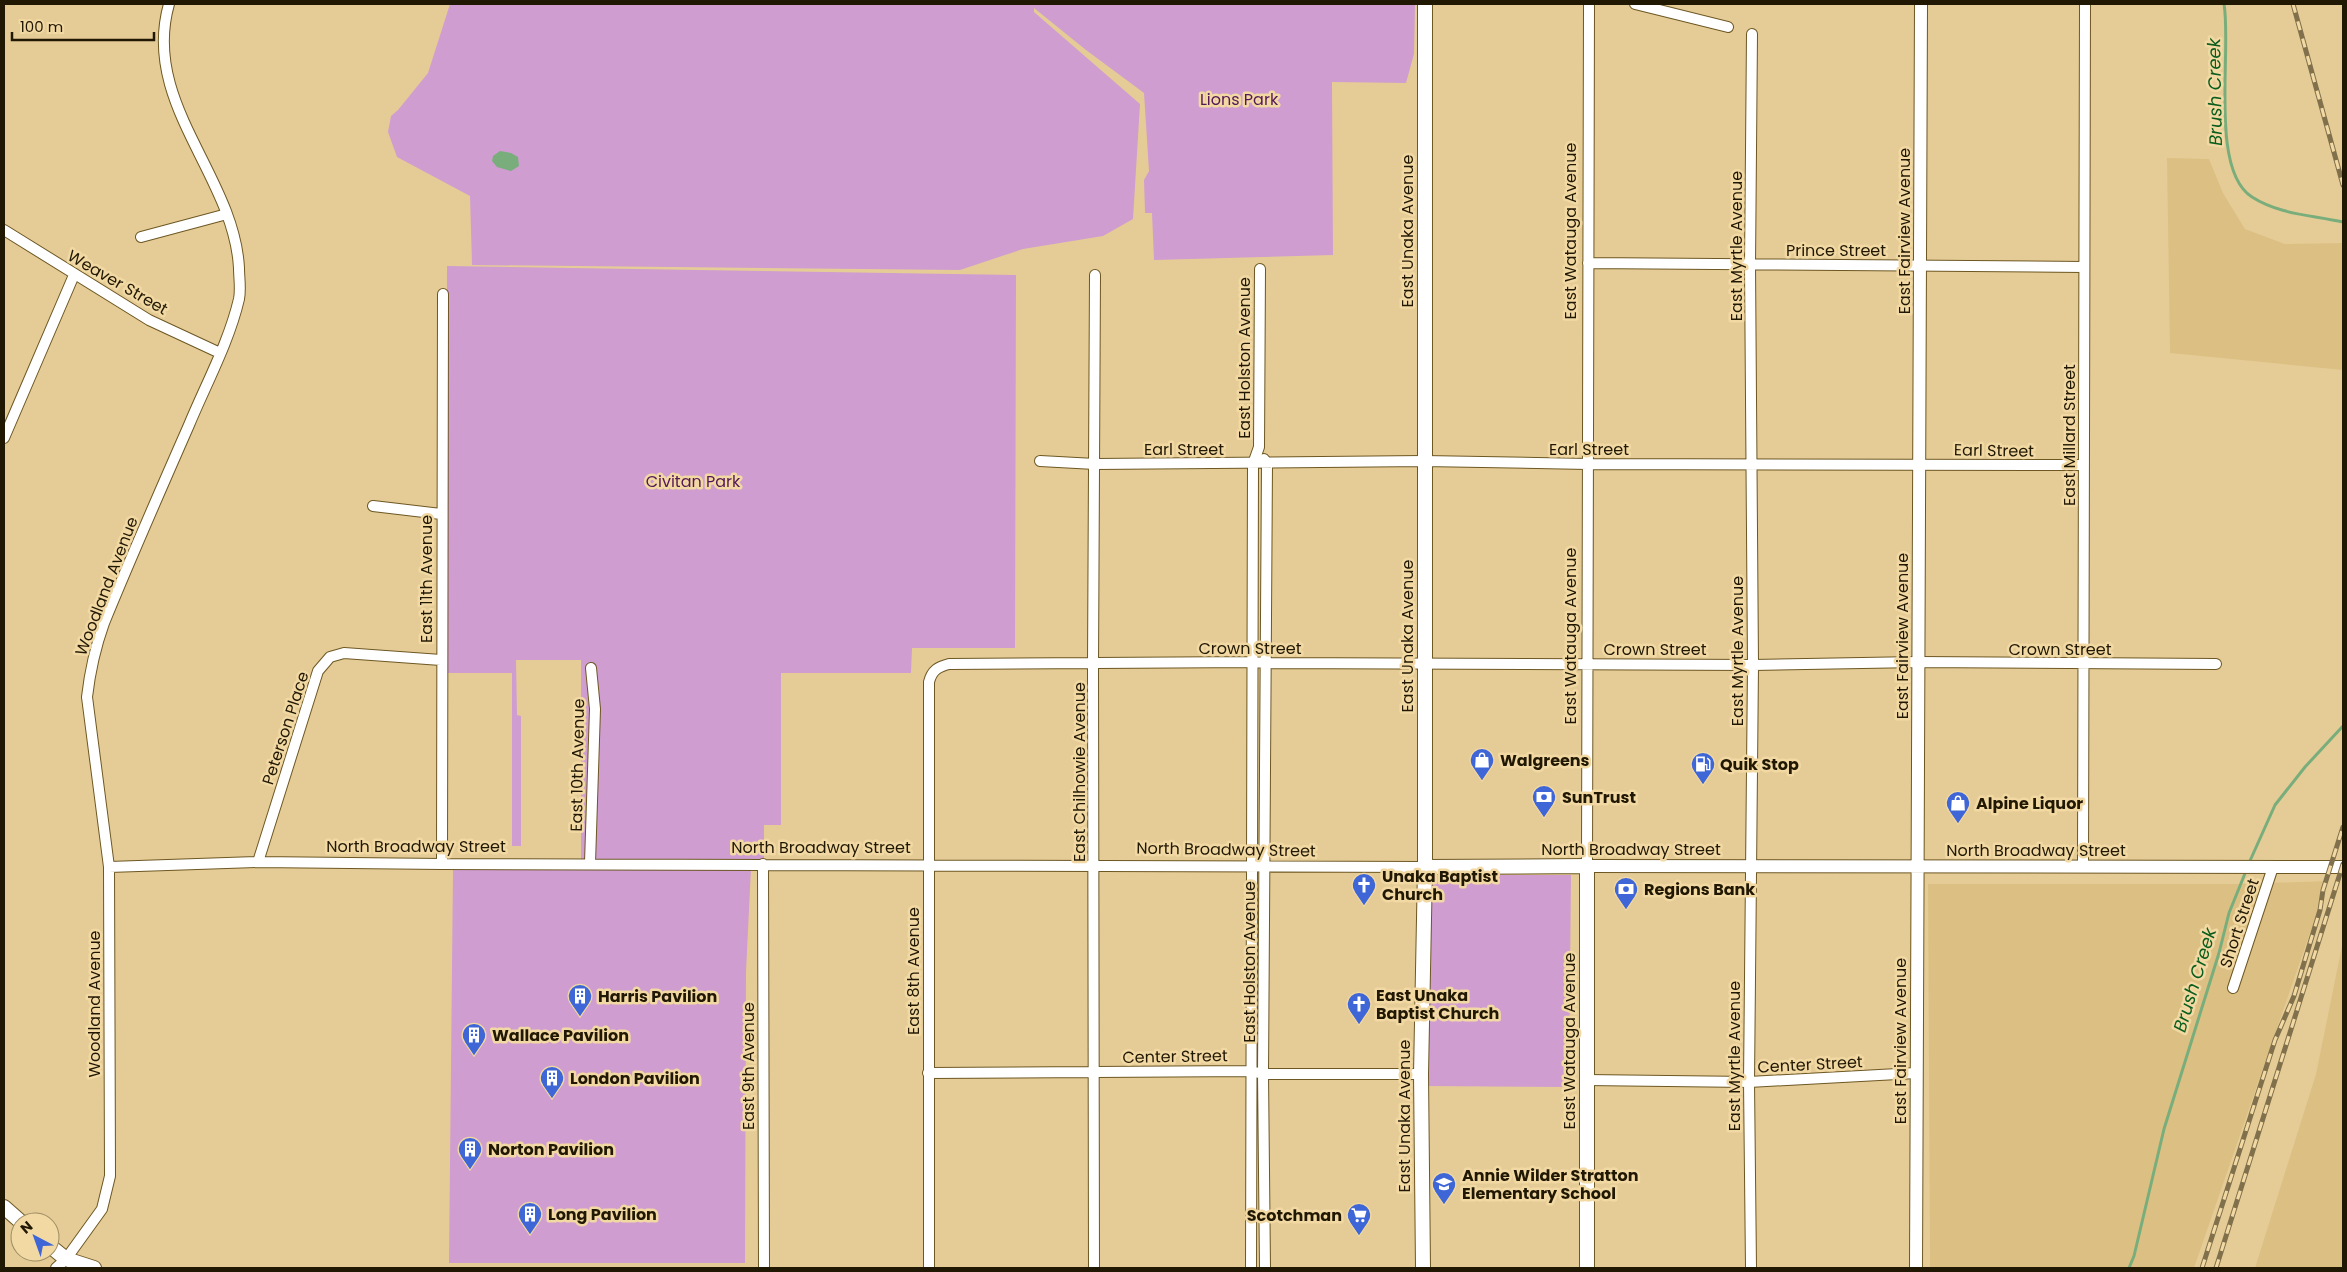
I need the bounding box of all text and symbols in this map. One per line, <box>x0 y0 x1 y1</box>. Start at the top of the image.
scale bar <box>12 10 155 42</box>
text: 100 m <box>20 16 63 37</box>
water label: Brush Creek <box>2201 37 2228 146</box>
park label: Lions Park <box>1200 88 1279 111</box>
street label: East Watauga Avenue <box>1559 143 1582 319</box>
street label: East Fairview Avenue <box>1893 148 1916 314</box>
street label: East Unaka Avenue <box>1396 155 1419 307</box>
street label: East Myrtle Avenue <box>1725 171 1748 321</box>
street label: Prince Street <box>1786 239 1886 262</box>
street label: Weaver Street <box>63 244 172 321</box>
street label: East Holston Avenue <box>1233 277 1256 439</box>
street label: East Millard Street <box>2058 364 2081 506</box>
street label: Earl Street <box>1144 438 1224 461</box>
street label: Earl Street <box>1549 438 1629 461</box>
street label: Earl Street <box>1954 438 2034 463</box>
park label: Civitan Park <box>646 470 741 493</box>
street label: Woodland Avenue <box>69 513 144 659</box>
street label: East 11th Avenue <box>415 515 438 643</box>
street label: East Watauga Avenue <box>1559 548 1582 724</box>
street label: East Fairview Avenue <box>1891 553 1914 719</box>
street label: East Unaka Avenue <box>1396 560 1419 712</box>
street label: East Myrtle Avenue <box>1726 576 1749 726</box>
street label: Crown Street <box>1198 637 1302 660</box>
street label: Crown Street <box>1603 638 1707 661</box>
street label: Crown Street <box>2008 638 2112 661</box>
street label: Peterson Place <box>256 669 315 788</box>
street label: East Chilhowie Avenue <box>1068 682 1091 862</box>
street label: East 10th Avenue <box>565 698 590 832</box>
shop icon: Walgreens <box>1469 747 1495 781</box>
place label: Walgreens <box>1500 749 1590 772</box>
fuel station icon: Quik Stop <box>1690 751 1716 785</box>
place label: Quik Stop <box>1720 753 1799 776</box>
bank icon: SunTrust <box>1531 784 1557 818</box>
place label: SunTrust <box>1562 786 1636 809</box>
shop icon: Alpine Liquor <box>1945 790 1971 824</box>
place label: Alpine Liquor <box>1976 792 2083 815</box>
street label: North Broadway Street <box>326 835 506 858</box>
street label: North Broadway Street <box>731 836 911 859</box>
street label: North Broadway Street <box>1136 836 1316 863</box>
street label: North Broadway Street <box>1541 838 1721 861</box>
street label: North Broadway Street <box>1946 839 2126 862</box>
place label: Unaka Baptist Church <box>1382 865 1498 906</box>
church icon: Unaka Baptist Church <box>1351 872 1377 906</box>
street label: Short Street <box>2214 875 2265 971</box>
bank icon: Regions Bank <box>1613 876 1639 910</box>
place label: Regions Bank <box>1644 878 1755 901</box>
street label: East Holston Avenue <box>1238 881 1261 1043</box>
street label: East 8th Avenue <box>902 907 925 1035</box>
water label: Brush Creek <box>2167 924 2222 1035</box>
street label: Woodland Avenue <box>83 930 106 1078</box>
street label: East Watauga Avenue <box>1558 953 1581 1129</box>
street label: East Fairview Avenue <box>1889 958 1912 1124</box>
street label: East Myrtle Avenue <box>1723 981 1746 1131</box>
building icon: Harris Pavilion <box>567 983 593 1017</box>
place label: East Unaka Baptist Church <box>1376 984 1499 1025</box>
place label: Harris Pavilion <box>598 985 717 1008</box>
church icon: East Unaka Baptist Church <box>1346 991 1372 1025</box>
street label: East 9th Avenue <box>737 1002 760 1130</box>
building icon: Wallace Pavilion <box>461 1022 487 1056</box>
place label: Wallace Pavilion <box>492 1024 629 1047</box>
street label: East Unaka Avenue <box>1393 1040 1416 1192</box>
street label: Center Street <box>1122 1044 1228 1069</box>
street label: Center Street <box>1757 1050 1863 1079</box>
building icon: London Pavilion <box>539 1065 565 1099</box>
place label: London Pavilion <box>570 1067 700 1090</box>
building icon: Norton Pavilion <box>457 1136 483 1170</box>
place label: Norton Pavilion <box>488 1138 614 1161</box>
place label: Annie Wilder Stratton Elementary School <box>1462 1164 1639 1205</box>
school or university icon: Annie Wilder Stratton Elementary School <box>1431 1171 1457 1205</box>
building icon: Long Pavilion <box>517 1201 543 1235</box>
supermarket icon: Scotchman <box>1346 1202 1372 1236</box>
place label: Long Pavilion <box>548 1203 657 1226</box>
place label: Scotchman <box>1247 1204 1342 1227</box>
north arrow <box>10 1212 60 1262</box>
text: N <box>16 1216 37 1238</box>

